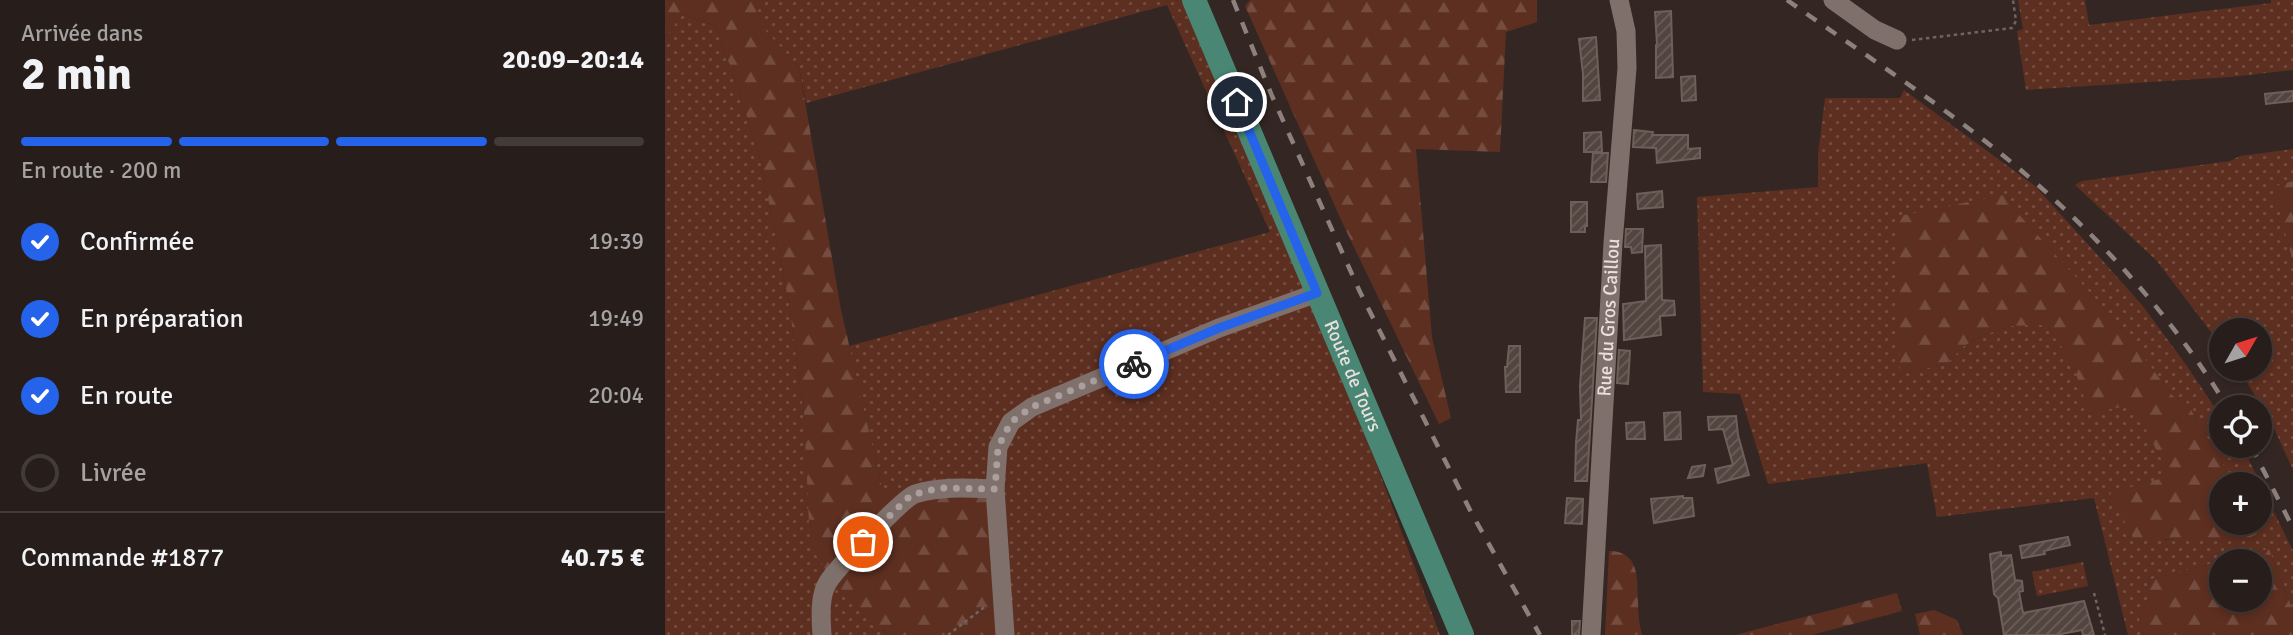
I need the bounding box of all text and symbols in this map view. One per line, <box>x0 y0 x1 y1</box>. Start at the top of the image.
text: Arrivée dans <box>21 19 143 48</box>
text: 20:09–20:14 <box>502 44 644 76</box>
text: 2 min <box>21 46 132 102</box>
pin <box>1207 72 1267 132</box>
icon: home <box>1218 83 1256 121</box>
text: En route · 200 m <box>21 156 181 185</box>
icon: check <box>21 223 59 261</box>
text: Confirmée <box>80 226 195 258</box>
text: 19:39 <box>588 227 644 256</box>
street label: Rue du Gros Caillou <box>1592 238 1625 397</box>
icon: check <box>21 300 59 338</box>
text: En préparation <box>80 303 244 335</box>
text: 19:49 <box>588 304 644 333</box>
street label: Route de Tours <box>1318 316 1387 435</box>
north arrow <box>2209 318 2271 382</box>
map controls <box>2209 318 2272 612</box>
courier <box>1099 329 1169 399</box>
icon: bike <box>1115 345 1153 383</box>
icon: check <box>21 377 59 415</box>
text: En route <box>80 380 173 412</box>
text: 20:04 <box>588 381 644 410</box>
button: locate <box>2209 395 2272 458</box>
text: Livrée <box>80 457 147 489</box>
button: + <box>2209 472 2272 535</box>
pin <box>833 512 893 572</box>
icon: bag <box>844 523 882 561</box>
text: Commande #1877 <box>21 542 224 574</box>
text: 40.75 € <box>561 542 644 574</box>
button: − <box>2209 549 2272 612</box>

